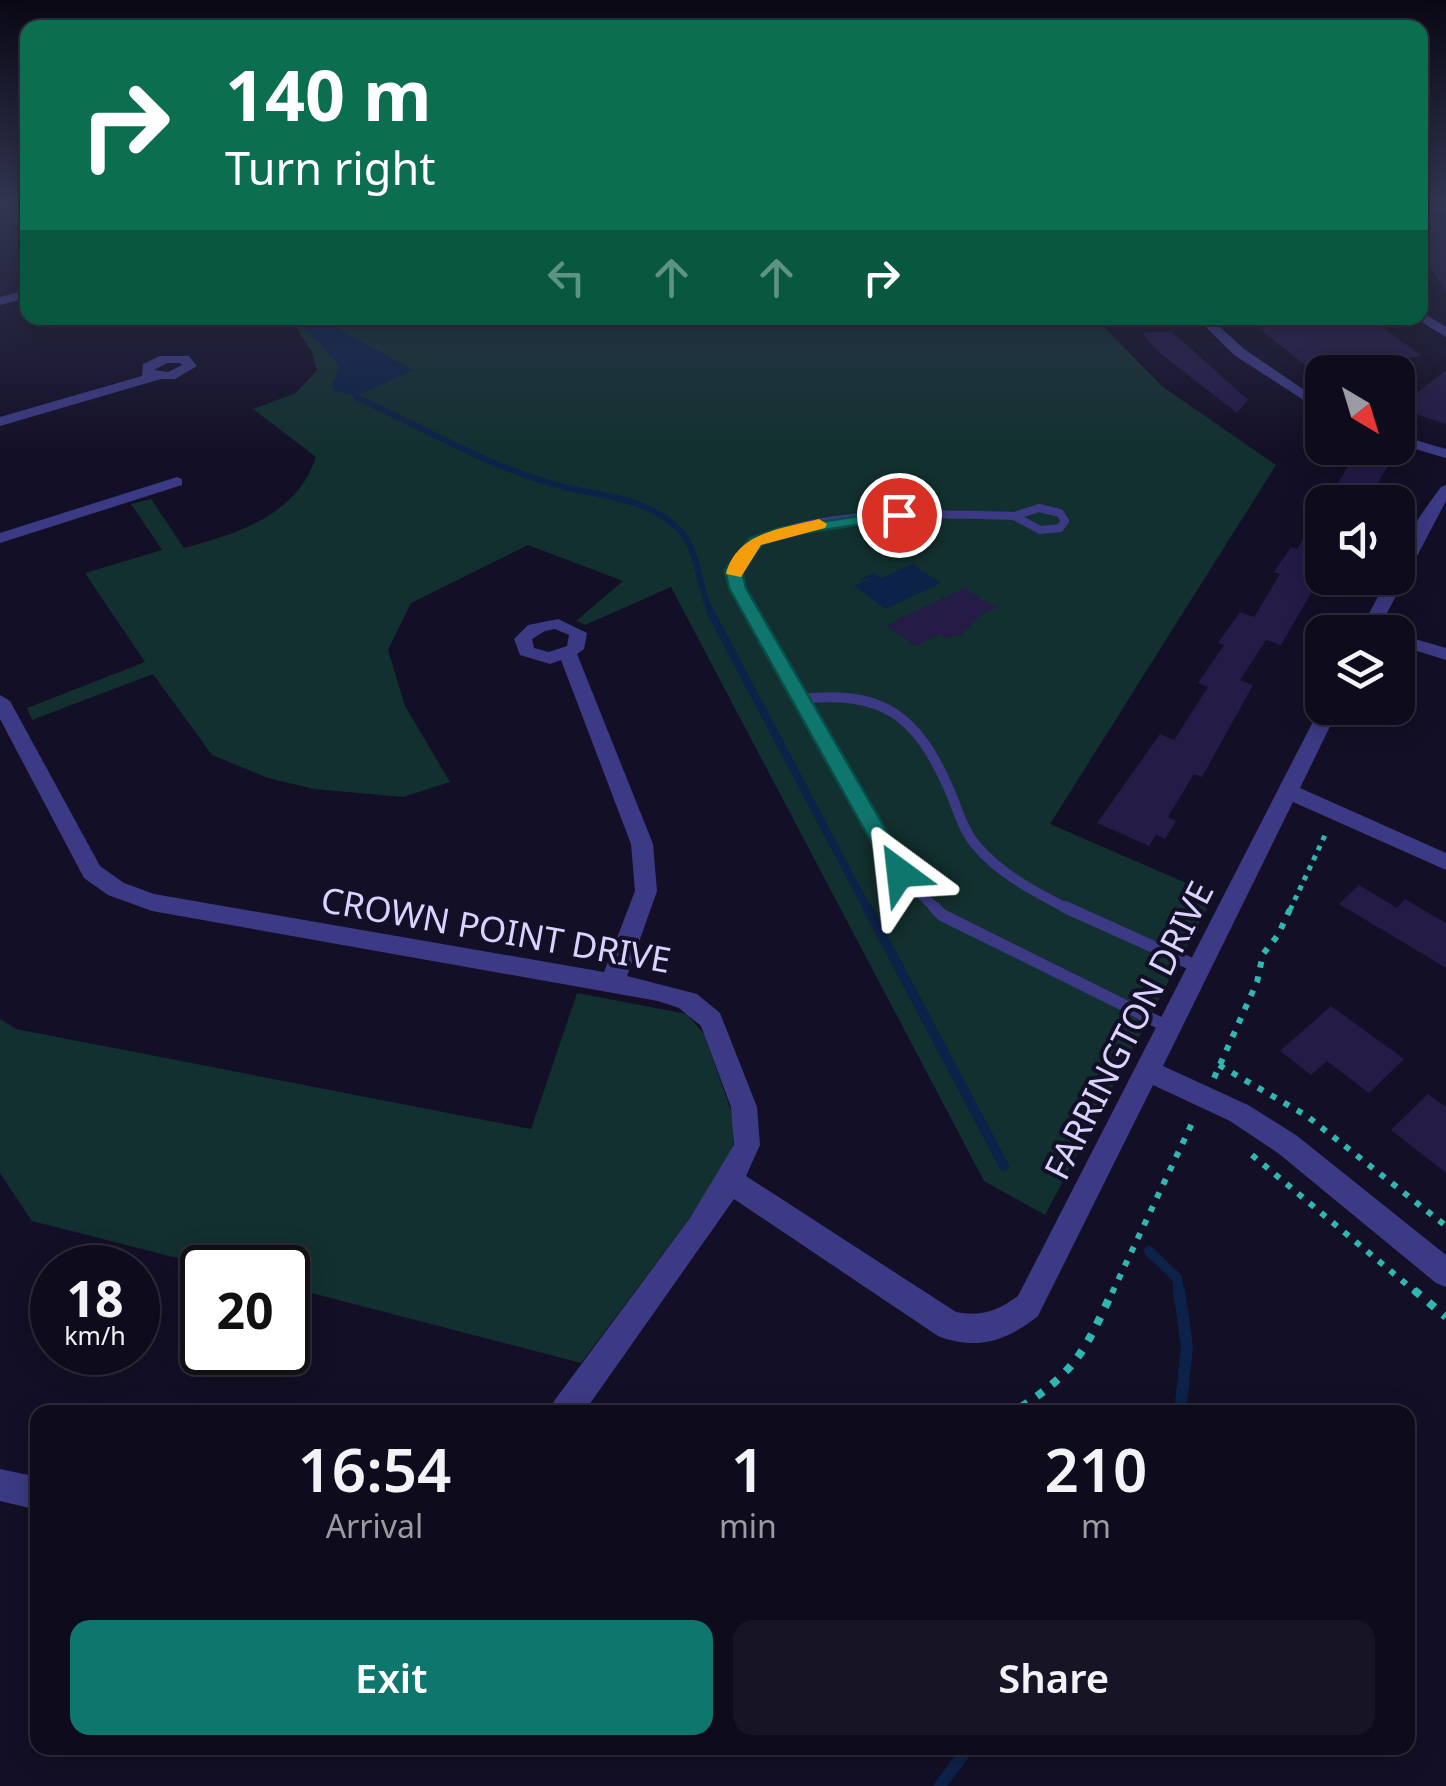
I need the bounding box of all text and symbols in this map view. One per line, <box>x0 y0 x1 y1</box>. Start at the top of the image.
text: 140 m <box>225 46 432 142</box>
icon: right <box>60 60 190 190</box>
text: Turn right <box>225 137 436 198</box>
icon: left <box>539 250 594 305</box>
icon: ahead <box>644 250 699 305</box>
icon: ahead <box>749 250 804 305</box>
icon: right <box>854 250 909 305</box>
north arrow <box>1305 355 1415 465</box>
map controls <box>1305 355 1415 725</box>
pin <box>857 473 942 558</box>
button: sound <box>1305 485 1415 595</box>
icon: arrive <box>872 488 927 543</box>
button: layers <box>1305 615 1415 725</box>
position arrow <box>848 821 952 925</box>
street label: FARRINGTON DRIVE <box>1032 873 1224 1187</box>
street label: CROWN POINT DRIVE <box>317 875 675 983</box>
speed limit sign: 20 <box>180 1245 310 1375</box>
text: 18 <box>66 1264 124 1332</box>
text: km/h <box>64 1318 126 1352</box>
text: 16:54 <box>298 1428 451 1510</box>
text: 1 <box>731 1428 765 1510</box>
text: 210 <box>1044 1428 1147 1510</box>
text: Arrival <box>326 1504 423 1547</box>
text: min <box>719 1504 777 1547</box>
text: m <box>1081 1504 1111 1547</box>
button: Exit <box>70 1620 713 1735</box>
button: Share <box>733 1620 1375 1735</box>

